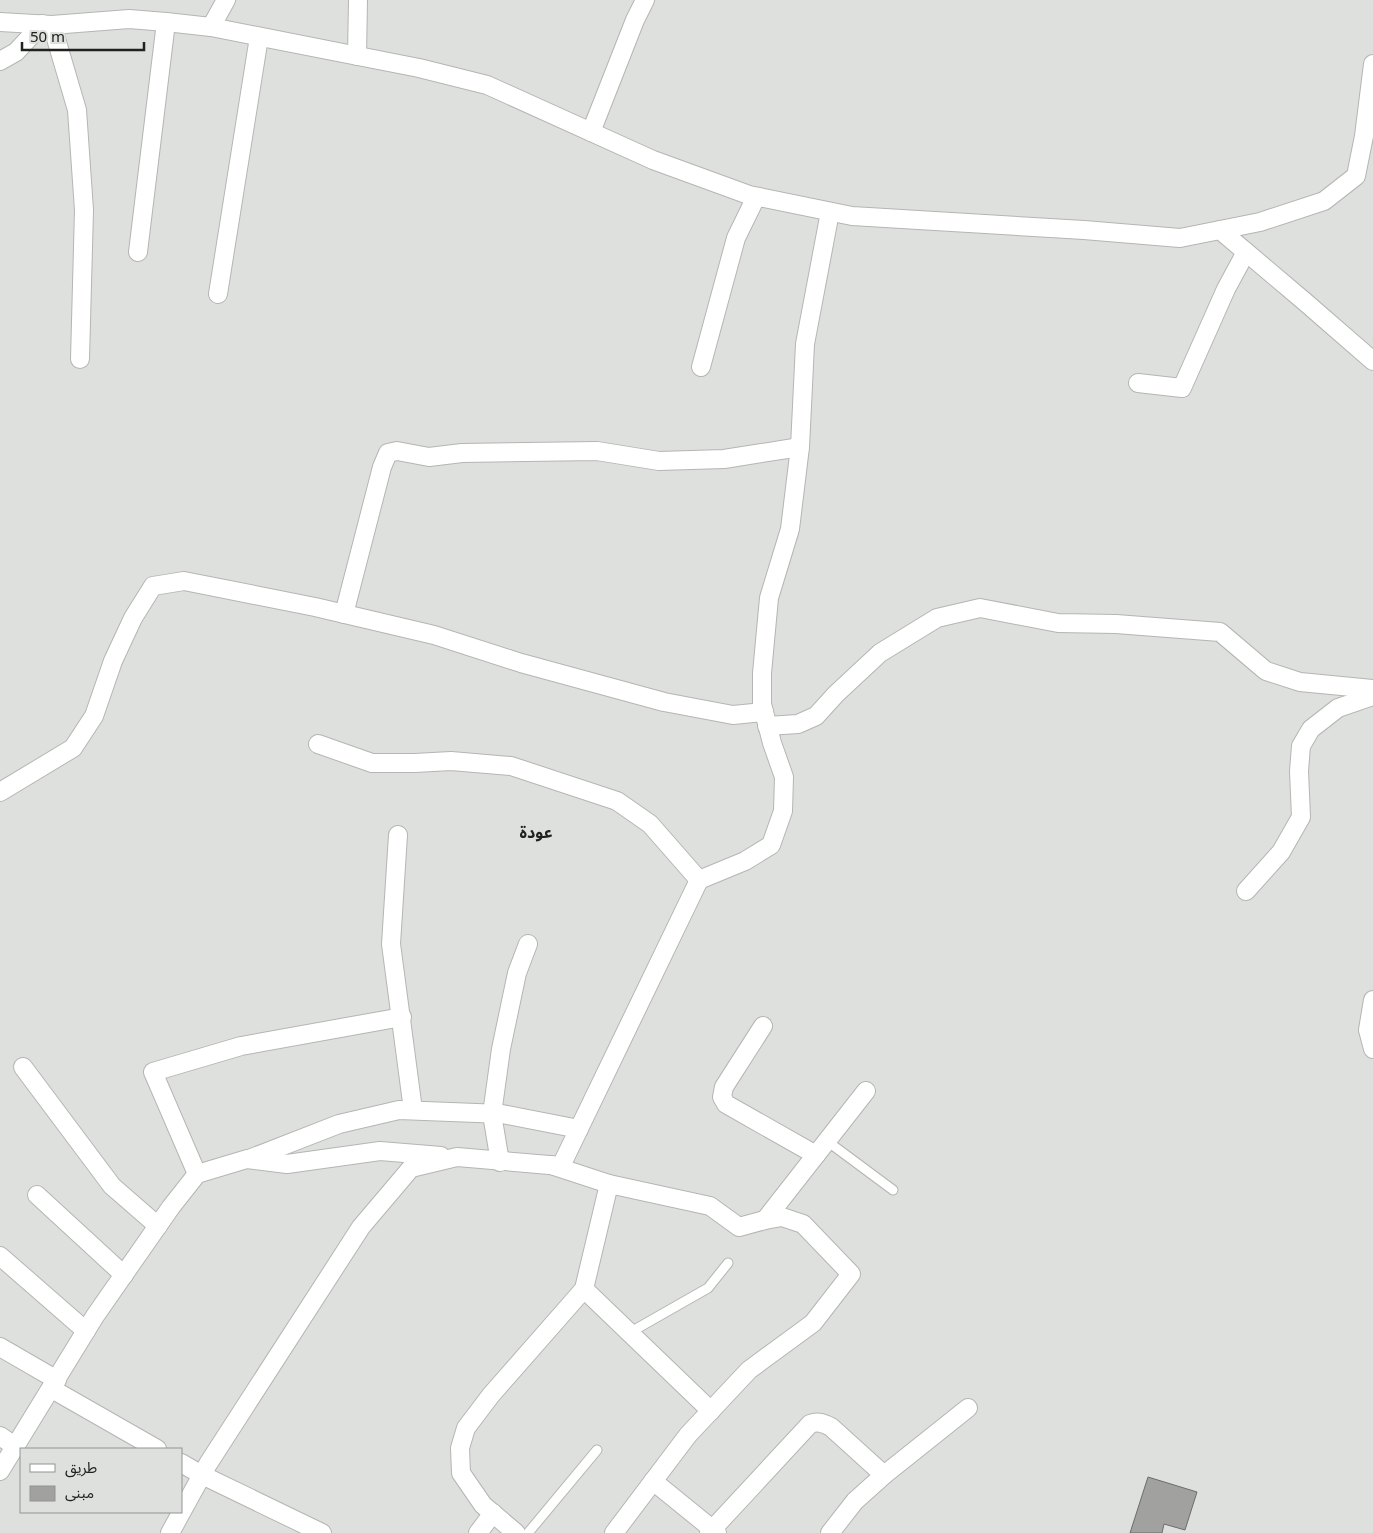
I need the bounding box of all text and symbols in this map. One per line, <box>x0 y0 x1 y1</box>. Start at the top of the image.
scale bar <box>22 20 145 52</box>
text: 50 m <box>30 26 65 46</box>
district label: عودة <box>519 821 553 843</box>
legend <box>20 1448 182 1513</box>
text: طريق <box>65 1457 97 1478</box>
text: مبنى <box>65 1482 94 1502</box>

